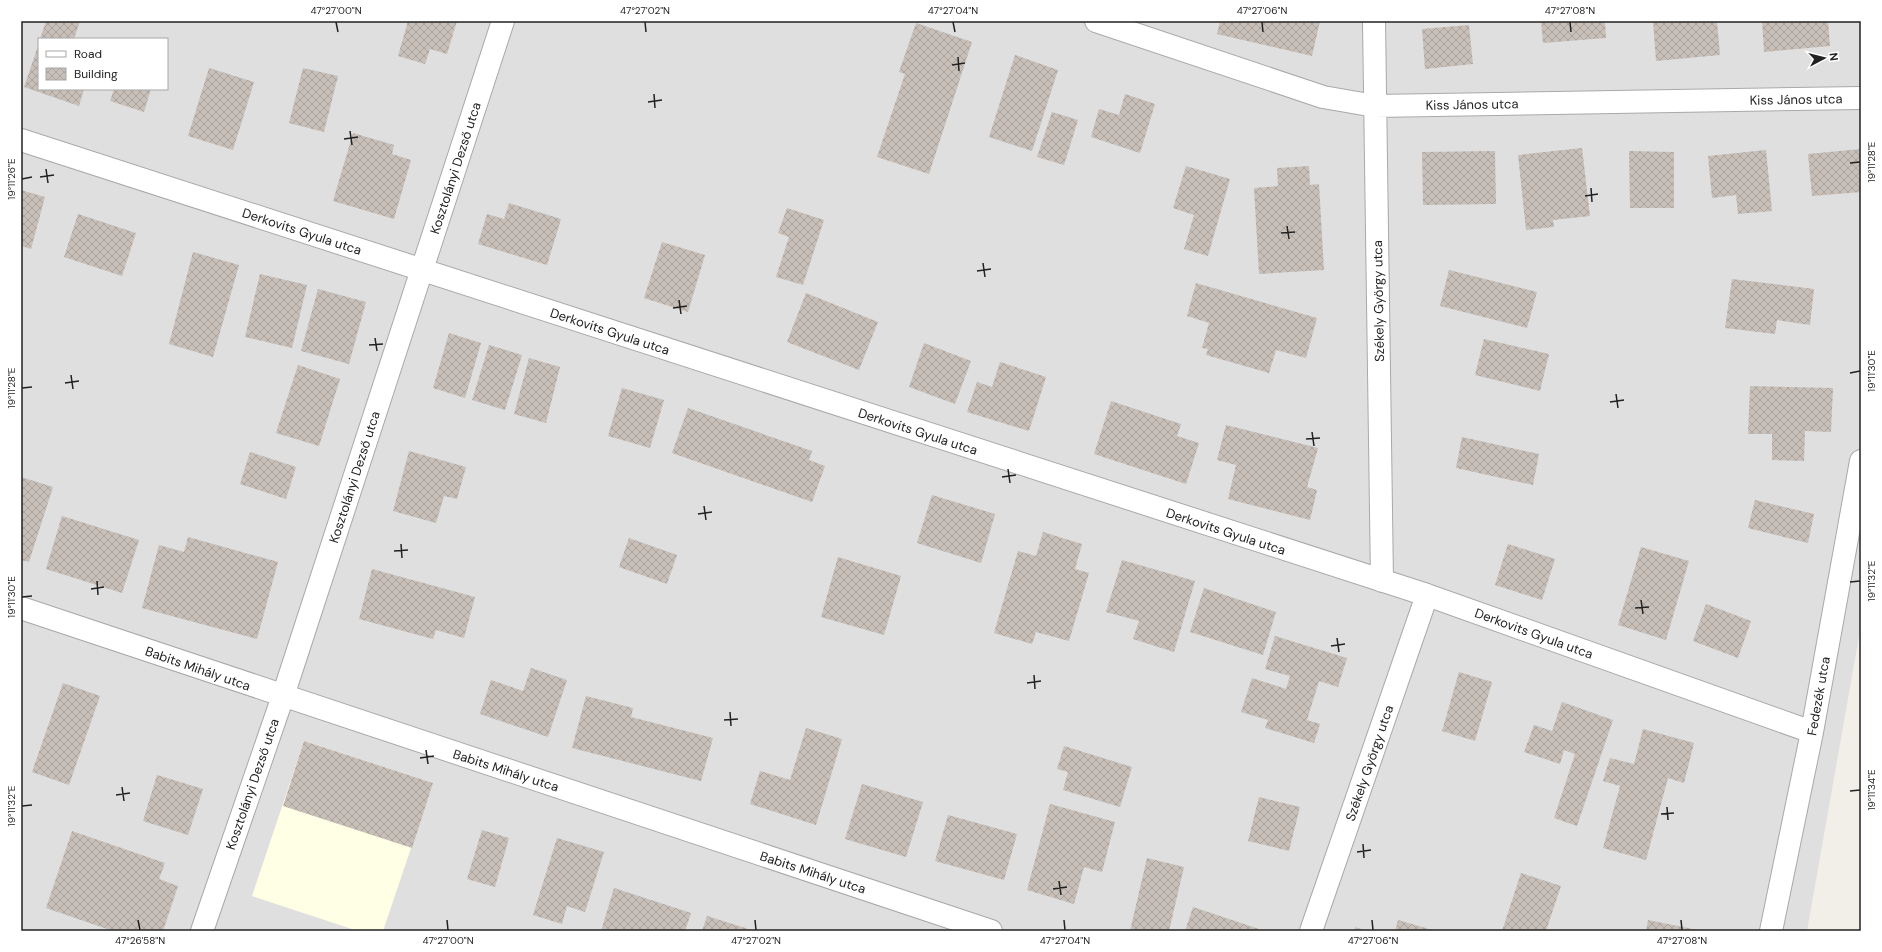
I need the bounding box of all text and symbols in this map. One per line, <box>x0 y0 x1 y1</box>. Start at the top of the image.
text: 47°27'00"N <box>310 4 362 17</box>
text: 47°27'02"N <box>620 4 670 17</box>
text: 47°27'04"N <box>928 4 978 17</box>
text: 47°27'06"N <box>1237 4 1287 17</box>
text: 47°27'08"N <box>1545 4 1595 17</box>
legend <box>38 38 168 90</box>
north arrow <box>1804 38 1844 78</box>
text: Road <box>74 46 102 62</box>
text: N <box>1826 52 1841 62</box>
text: Building <box>74 66 118 82</box>
street label: Kiss János utca <box>1749 90 1843 109</box>
street label: Kiss János utca <box>1425 95 1519 114</box>
street label: Kosztolányi Dezső utca <box>426 100 485 236</box>
text: 19°11'28"E <box>1865 141 1878 182</box>
text: 19°11'26"E <box>5 158 18 200</box>
street label: Derkovits Gyula utca <box>240 204 364 259</box>
street label: Székely György utca <box>1369 240 1388 362</box>
street label: Derkovits Gyula utca <box>548 304 672 359</box>
text: 19°11'30"E <box>1865 350 1878 392</box>
text: 19°11'28"E <box>5 367 18 408</box>
street label: Derkovits Gyula utca <box>856 404 980 459</box>
street label: Kosztolányi Dezső utca <box>325 409 384 545</box>
street label: Derkovits Gyula utca <box>1164 504 1288 559</box>
text: 19°11'32"E <box>1865 560 1878 601</box>
text: 19°11'30"E <box>5 576 18 618</box>
street label: Derkovits Gyula utca <box>1472 604 1595 663</box>
street label: Babits Mihály utca <box>143 642 253 694</box>
street label: Fedezék utca <box>1803 655 1834 737</box>
street label: Székely György utca <box>1342 703 1397 823</box>
street label: Kosztolányi Dezső utca <box>222 716 283 852</box>
street label: Babits Mihály utca <box>451 745 561 796</box>
text: 19°11'34"E <box>1865 769 1878 811</box>
text: 19°11'32"E <box>5 785 18 826</box>
street label: Babits Mihály utca <box>758 847 868 898</box>
text: 47°26'58"N <box>115 934 165 947</box>
text: 47°27'00"N <box>422 934 474 947</box>
text: 47°27'02"N <box>731 934 781 947</box>
text: 47°27'04"N <box>1040 934 1090 947</box>
text: 47°27'06"N <box>1348 934 1398 947</box>
text: 47°27'08"N <box>1657 934 1707 947</box>

